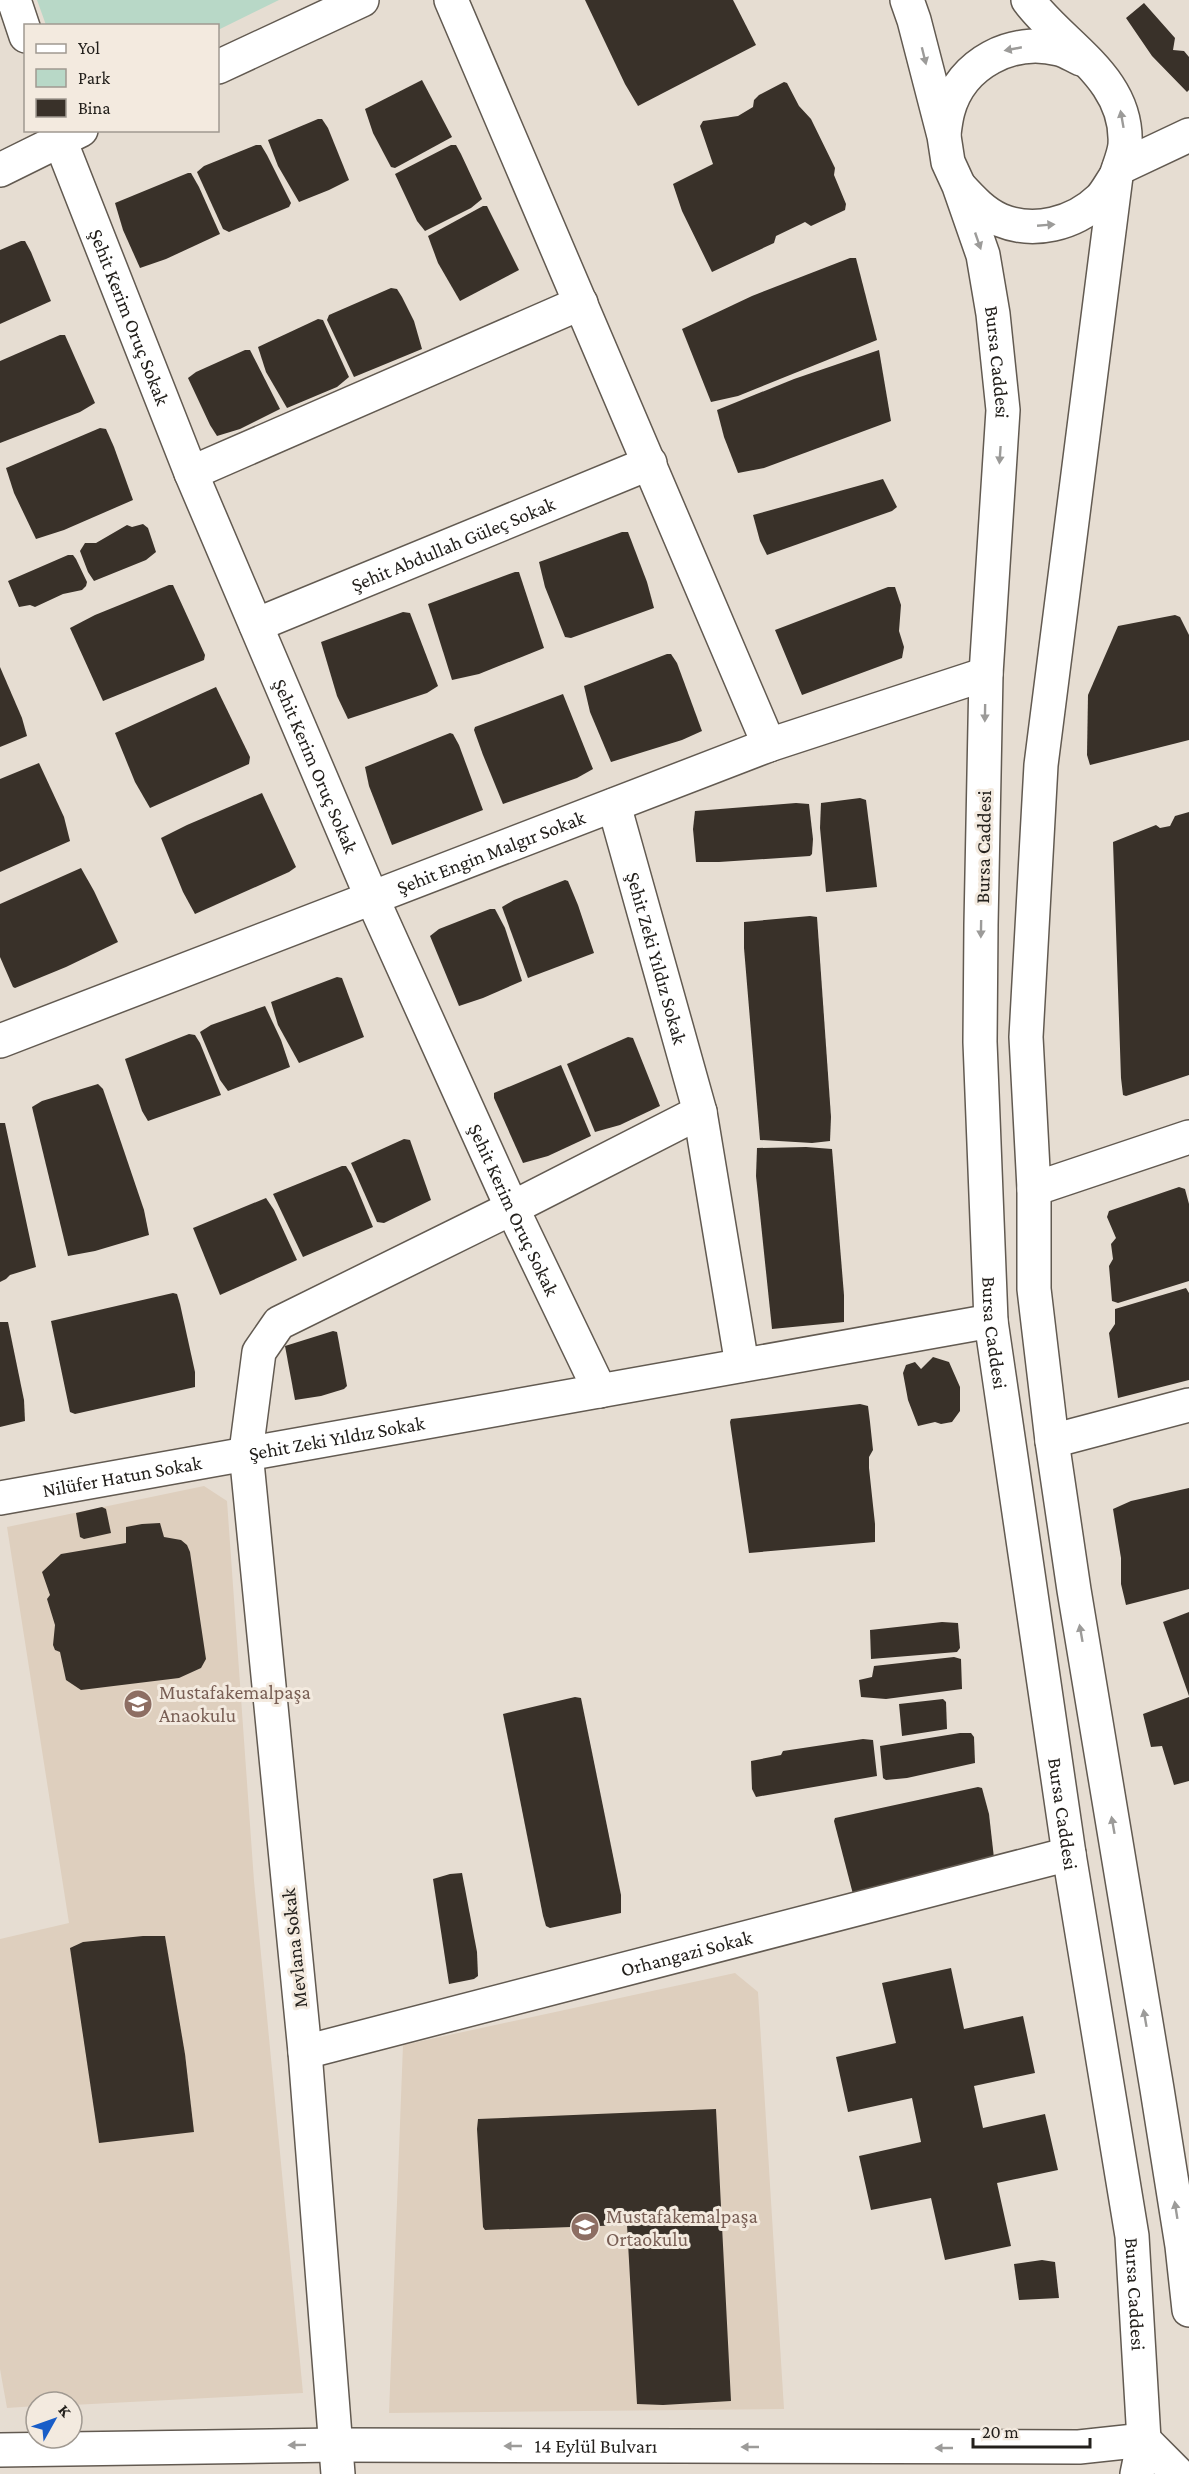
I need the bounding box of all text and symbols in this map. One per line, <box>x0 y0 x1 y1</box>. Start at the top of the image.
legend <box>24 24 219 132</box>
text: Yol <box>78 38 100 58</box>
one-way arrow <box>1004 45 1023 54</box>
one-way arrow <box>919 47 929 65</box>
text: Park <box>78 68 110 88</box>
text: Bina <box>78 98 111 118</box>
one-way arrow <box>1118 109 1127 128</box>
one-way arrow <box>1037 220 1056 230</box>
street label: Şehit Kerim Oruç Sokak <box>84 226 174 409</box>
one-way arrow <box>973 232 983 250</box>
street label: Bursa Caddesi <box>981 304 1014 419</box>
one-way arrow <box>995 446 1004 465</box>
street label: Şehit Abdullah Güleç Sokak <box>348 492 559 597</box>
street label: Şehit Kerim Oruç Sokak <box>268 675 363 857</box>
one-way arrow <box>980 703 990 722</box>
street label: Bursa Caddesi <box>971 790 995 904</box>
street label: Şehit Engin Malgır Sokak <box>394 806 589 899</box>
street label: Şehit Zeki Yıldız Sokak <box>621 869 692 1047</box>
one-way arrow <box>976 919 986 938</box>
street label: Şehit Kerim Oruç Sokak <box>463 1120 564 1300</box>
street label: Bursa Caddesi <box>978 1276 1012 1391</box>
street label: Şehit Zeki Yıldız Sokak <box>247 1411 427 1465</box>
street label: Nilüfer Hatun Sokak <box>41 1451 204 1501</box>
one-way arrow <box>1076 1623 1085 1642</box>
place label: Mustafakemalpaşa Anaokulu <box>159 1681 311 1726</box>
school or university icon: Mustafakemalpaşa Anaokulu <box>122 1688 154 1720</box>
street label: Bursa Caddesi <box>1044 1756 1082 1872</box>
one-way arrow <box>1108 1816 1117 1835</box>
street label: Mevlana Sokak <box>277 1887 311 2009</box>
street label: Orhangazi Sokak <box>618 1925 755 1981</box>
one-way arrow <box>1140 2008 1149 2027</box>
one-way arrow <box>1171 2201 1180 2220</box>
place label: Mustafakemalpaşa Ortaokulu <box>606 2205 758 2250</box>
school or university icon: Mustafakemalpaşa Ortaokulu <box>569 2211 601 2243</box>
street label: Bursa Caddesi <box>1121 2237 1150 2351</box>
north arrow <box>24 2390 84 2450</box>
text: K <box>55 2401 75 2421</box>
scale bar <box>973 2411 1090 2449</box>
text: 20 m <box>982 2422 1019 2442</box>
street label: 14 Eylül Bulvarı <box>535 2435 657 2458</box>
one-way arrow <box>287 2441 306 2450</box>
one-way arrow <box>503 2441 522 2451</box>
one-way arrow <box>740 2442 759 2452</box>
one-way arrow <box>935 2443 954 2453</box>

